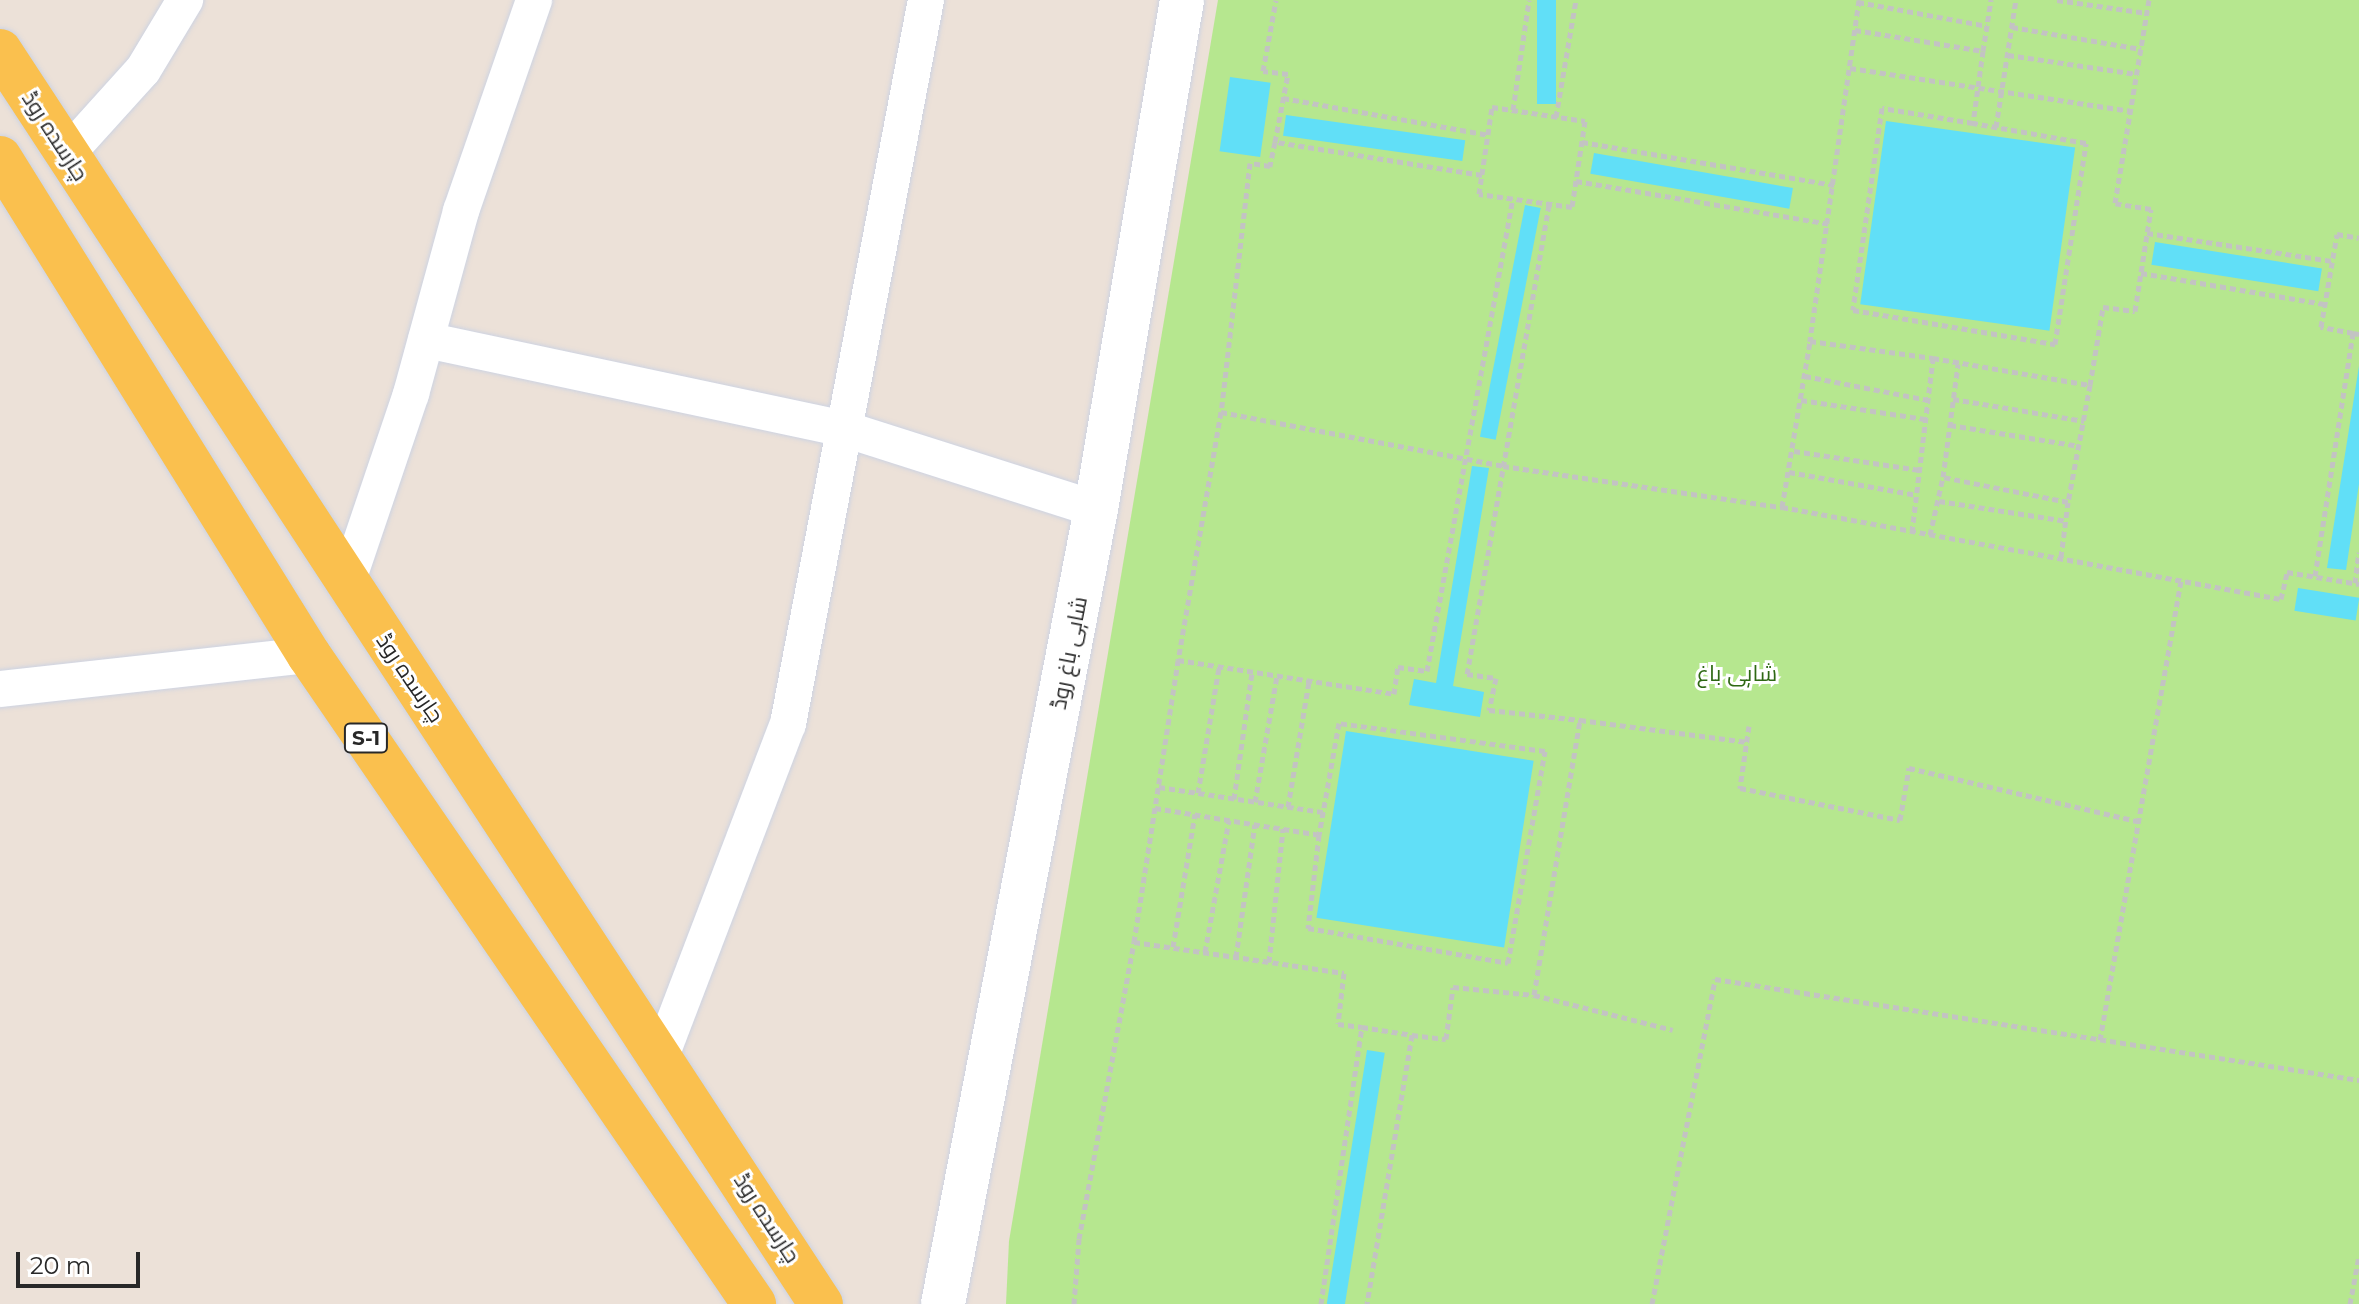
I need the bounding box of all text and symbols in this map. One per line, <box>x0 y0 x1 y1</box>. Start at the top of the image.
street label: چارسدہ روڈ <box>16 86 94 186</box>
street label: شاہی باغ روڈ <box>1045 594 1093 712</box>
street label: چارسدہ روڈ <box>371 629 449 727</box>
park label: شاہی باغ <box>1697 661 1777 687</box>
road number: S-1 <box>342 722 390 754</box>
street label: چارسدہ روڈ <box>728 1168 806 1268</box>
scale bar <box>20 1236 144 1286</box>
text: 20 m <box>30 1251 91 1280</box>

